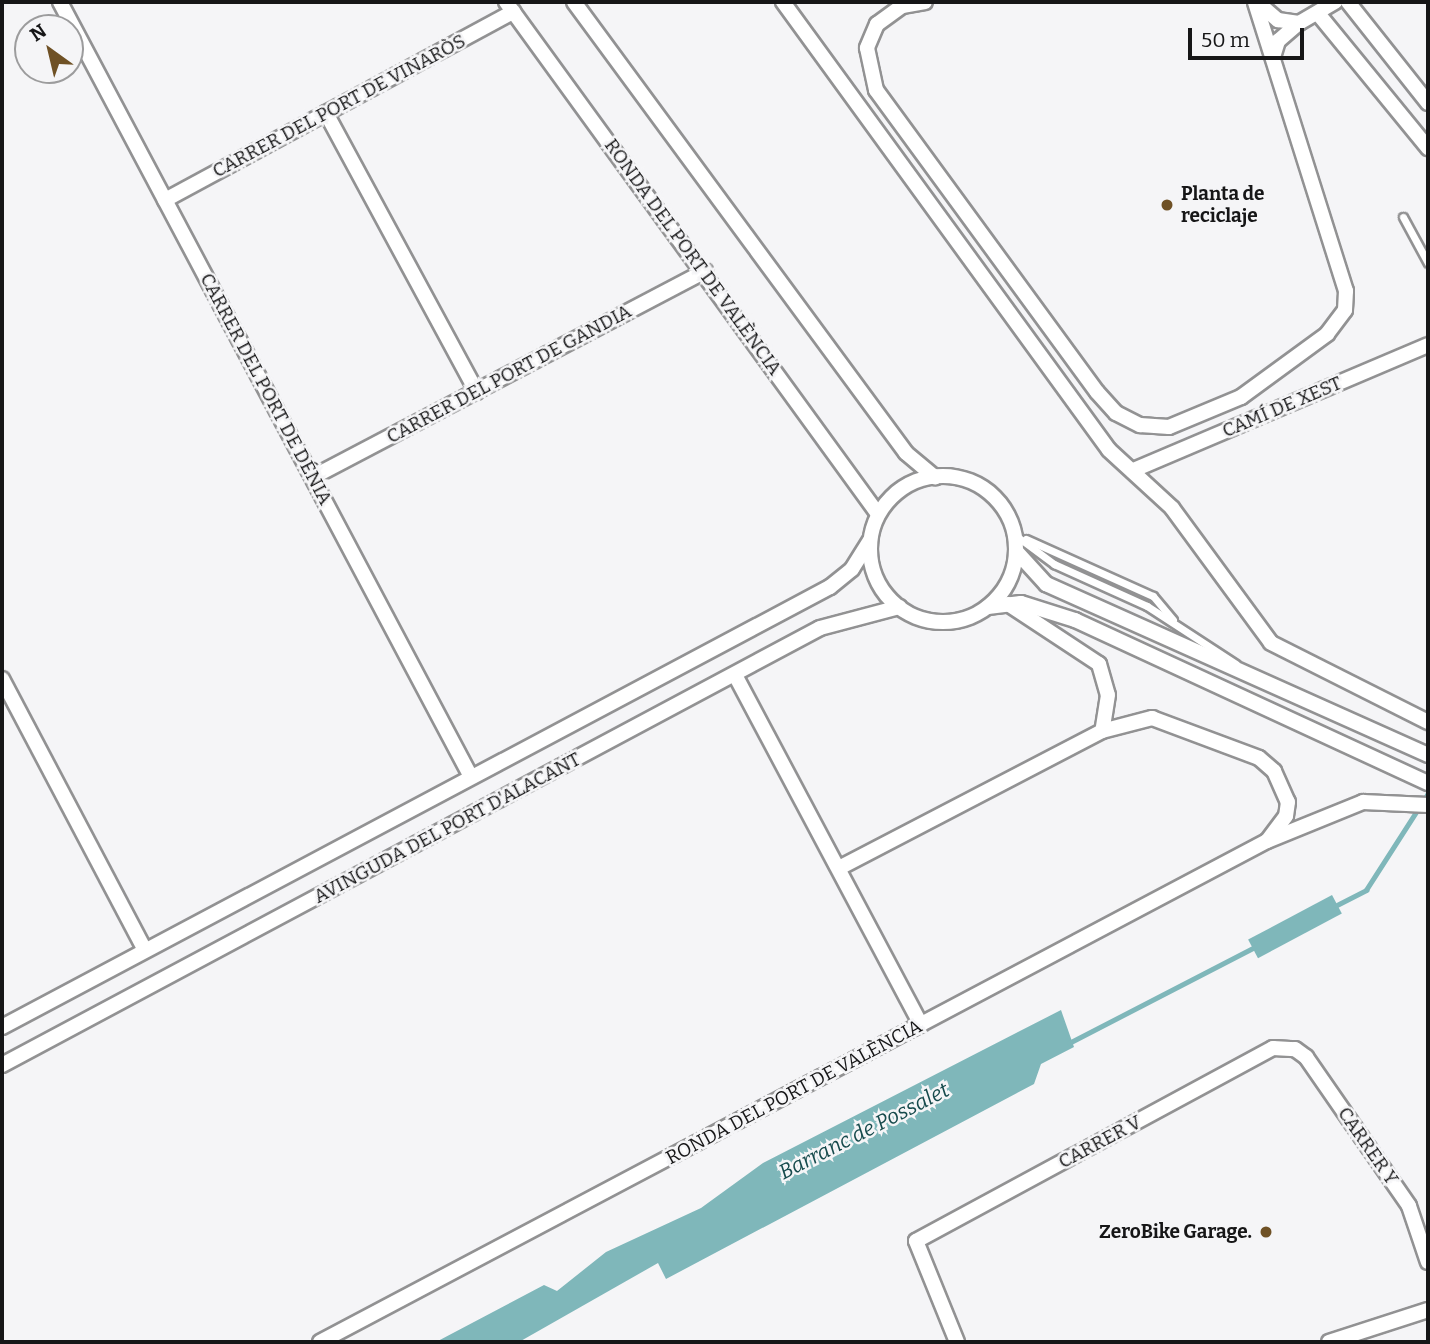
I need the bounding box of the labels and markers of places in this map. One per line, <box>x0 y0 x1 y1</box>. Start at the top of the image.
place label: Planta de reciclaje <box>1181 183 1264 227</box>
marker: Planta de reciclaje <box>1159 197 1175 213</box>
place label: ZeroBike Garage. <box>1099 1221 1252 1243</box>
marker: ZeroBike Garage. <box>1258 1224 1274 1240</box>

